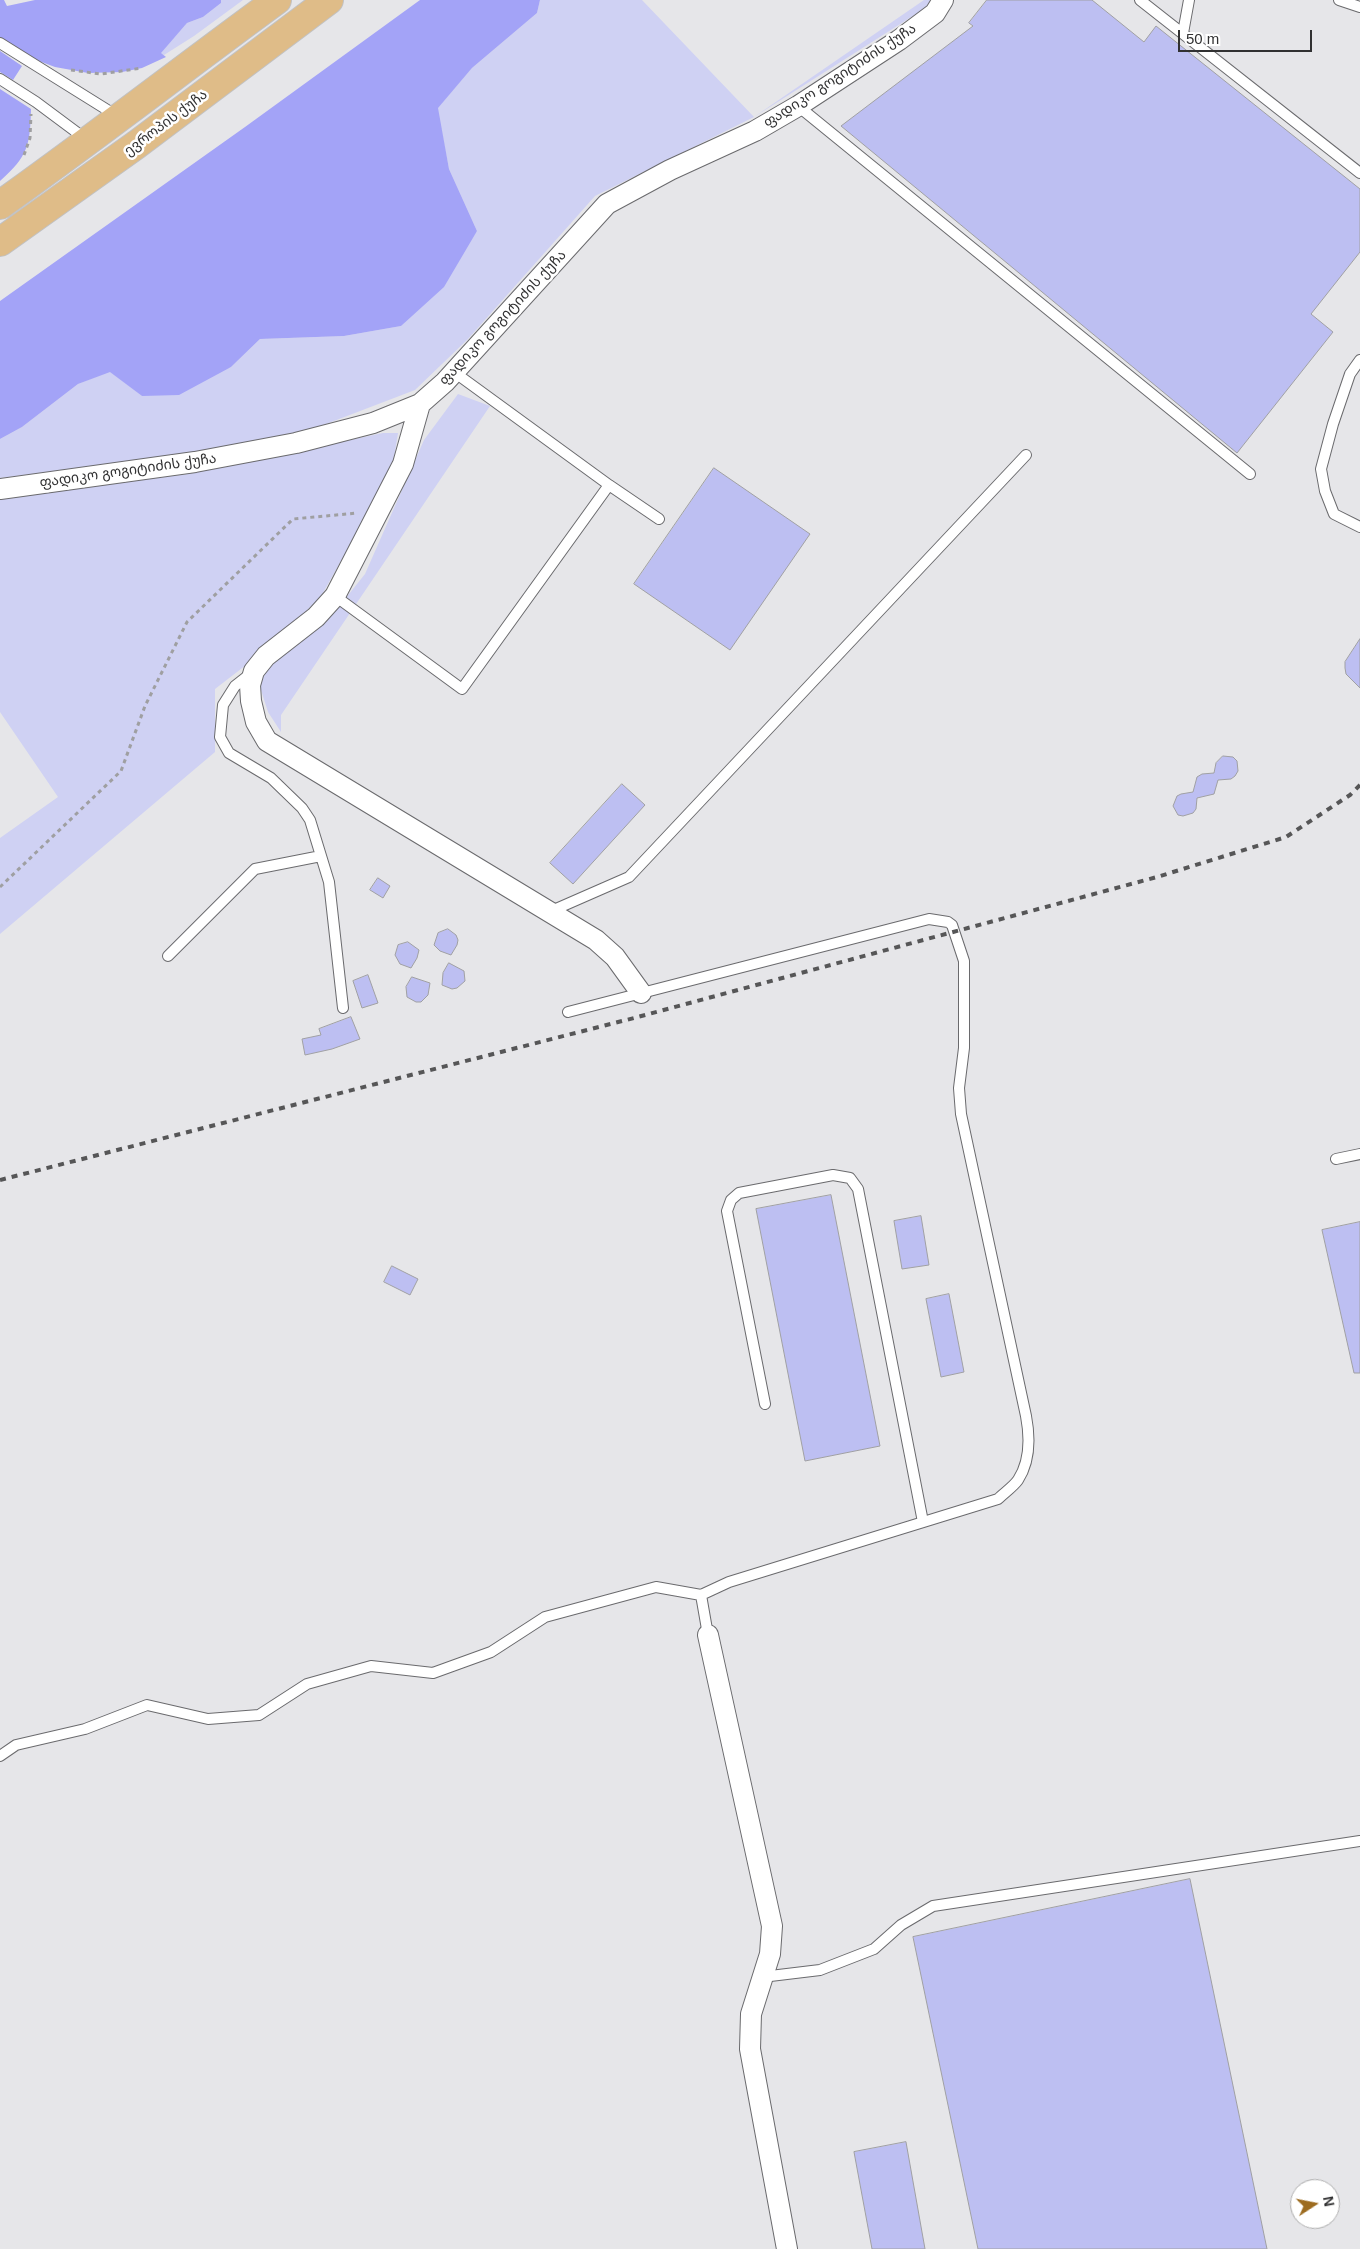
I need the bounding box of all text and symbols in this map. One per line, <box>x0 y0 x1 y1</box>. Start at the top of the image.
street label: ფადიკო გოგიტიძის ქუჩა <box>761 20 919 132</box>
scale bar <box>1180 20 1314 52</box>
text: 50 m <box>1186 30 1219 47</box>
street label: ევროპის ქუჩა <box>121 86 211 160</box>
street label: ფადიკო გოგიტიძის ქუჩა <box>436 247 570 389</box>
street label: ფადიკო გოგიტიძის ქუჩა <box>38 450 218 492</box>
north arrow <box>1290 2179 1340 2229</box>
text: N <box>1320 2195 1338 2208</box>

